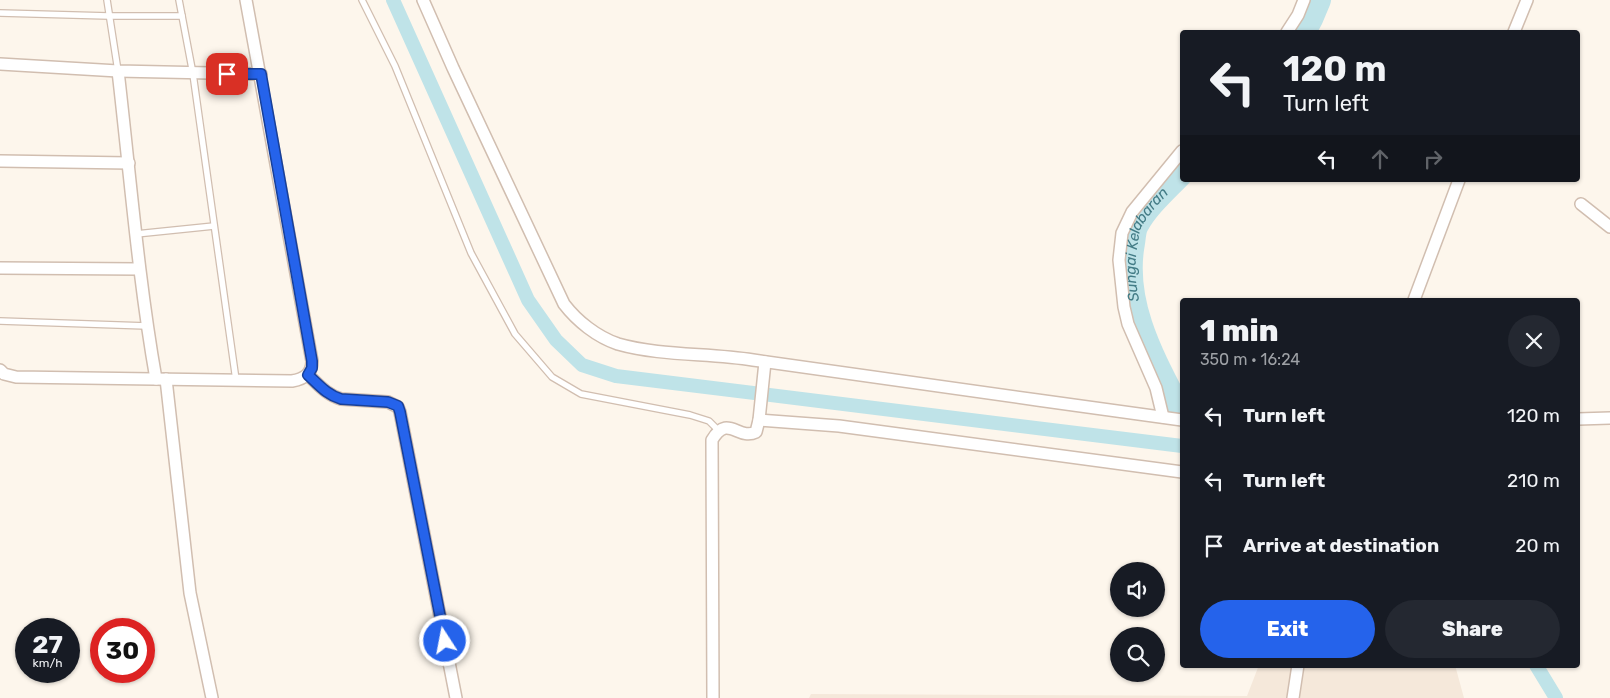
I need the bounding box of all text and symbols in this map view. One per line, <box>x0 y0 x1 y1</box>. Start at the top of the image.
text: 120 m <box>1283 48 1386 90</box>
icon: left <box>1200 50 1265 115</box>
pin <box>206 53 248 95</box>
icon: arrive <box>213 60 241 88</box>
text: Turn left <box>1283 90 1369 117</box>
icon: left <box>1313 145 1341 173</box>
icon: ahead <box>1366 145 1394 173</box>
icon: right <box>1419 145 1447 173</box>
water label: Sungai Kelabaran <box>1122 183 1172 303</box>
text: 1 min <box>1200 313 1278 349</box>
button: close <box>1508 315 1560 367</box>
text: 350 m · 16:24 <box>1200 350 1300 369</box>
icon: left <box>1200 402 1228 430</box>
text: Turn left <box>1243 404 1325 427</box>
text: 120 m <box>1507 404 1560 427</box>
icon: left <box>1200 467 1228 495</box>
text: Turn left <box>1243 469 1325 492</box>
text: 210 m <box>1507 469 1560 492</box>
icon: arrive <box>1200 532 1228 560</box>
text: Arrive at destination <box>1243 534 1439 557</box>
text: 20 m <box>1515 534 1560 557</box>
map controls <box>1110 562 1165 682</box>
button: sound <box>1110 562 1165 617</box>
button: Exit <box>1200 600 1375 658</box>
button: Share <box>1385 600 1560 658</box>
position arrow <box>418 614 470 666</box>
speed limit sign: 30 <box>90 618 155 683</box>
button: search <box>1110 627 1165 682</box>
text: 27 <box>32 630 63 659</box>
text: km/h <box>33 656 62 670</box>

